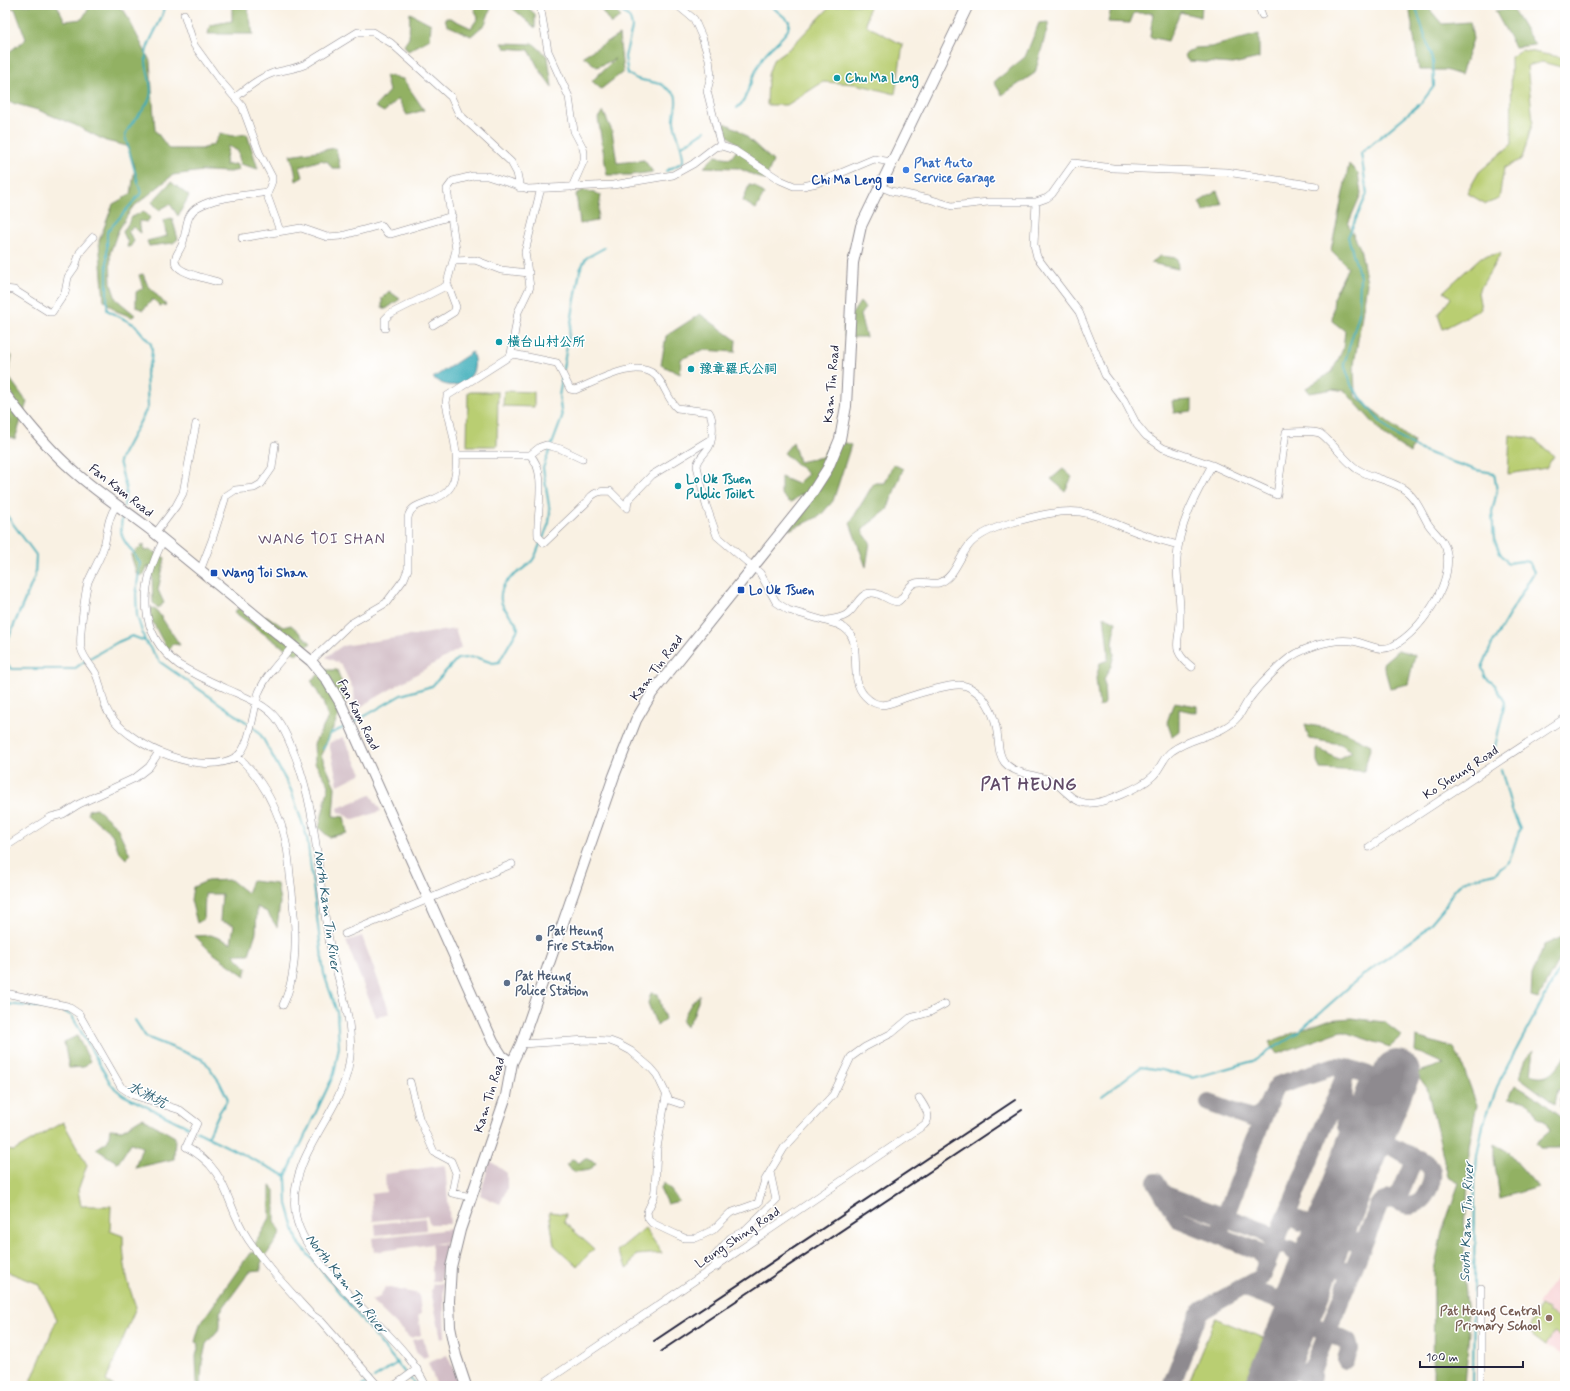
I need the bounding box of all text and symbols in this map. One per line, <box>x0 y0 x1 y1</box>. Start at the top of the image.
place label: Chu Ma Leng <box>845 70 919 89</box>
marker: Chu Ma Leng <box>832 73 842 83</box>
place label: Phat Auto Service Garage <box>914 155 996 188</box>
marker: Phat Auto Service Garage <box>901 165 911 175</box>
place label: Chi Ma Leng <box>811 172 882 191</box>
marker: Chi Ma Leng <box>885 175 895 185</box>
place label: 橫台山村公所 <box>507 334 585 351</box>
marker: 橫台山村公所 <box>494 337 504 347</box>
street label: Kam Tin Road <box>820 344 844 424</box>
place label: 豫章羅氏公祠 <box>699 361 777 378</box>
marker: 豫章羅氏公祠 <box>686 364 696 374</box>
street label: Fan Kam Road <box>85 460 157 522</box>
place label: Lo Uk Tsuen Public Toilet <box>686 471 755 503</box>
marker: Lo Uk Tsuen Public Toilet <box>673 481 683 491</box>
district label: WANG TOI SHAN <box>258 530 386 550</box>
place label: Wang Toi Shan <box>221 565 309 584</box>
marker: Wang Toi Shan <box>209 568 219 578</box>
place label: Lo Uk Tsuen <box>749 582 815 599</box>
marker: Lo Uk Tsuen <box>736 585 746 595</box>
street label: Kam Tin Road <box>627 632 687 704</box>
street label: Fan Kam Road <box>333 677 383 753</box>
street label: Ko Sheung Road <box>1420 742 1503 805</box>
district label: PAT HEUNG <box>981 774 1077 796</box>
water label: North Kam Tin River <box>310 849 345 975</box>
place label: Pat Heung Fire Station <box>547 923 614 955</box>
marker: Pat Heung Fire Station <box>534 933 544 943</box>
place label: Pat Heung Police Station <box>515 968 589 1000</box>
marker: Pat Heung Police Station <box>502 978 512 988</box>
street label: Kam Tin Road <box>470 1055 510 1135</box>
water label: 水淋坑 <box>124 1077 172 1114</box>
water label: South Kam Tin River <box>1456 1159 1478 1283</box>
street label: Leung Shing Road <box>692 1203 784 1273</box>
water label: North Kam Tin River <box>301 1230 392 1339</box>
place label: Pat Heung Central Primary School <box>1440 1303 1541 1335</box>
marker: Pat Heung Central Primary School <box>1544 1313 1554 1323</box>
scale bar <box>1420 1343 1523 1369</box>
text: 100 m <box>1426 1350 1458 1366</box>

